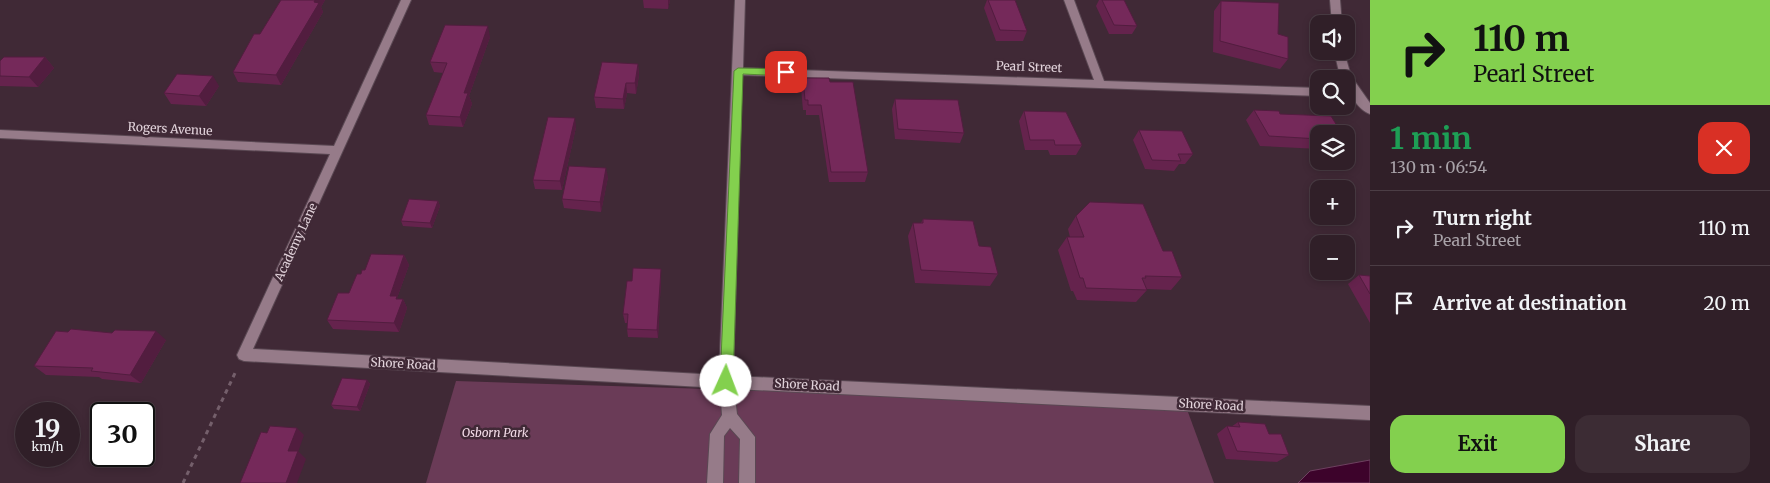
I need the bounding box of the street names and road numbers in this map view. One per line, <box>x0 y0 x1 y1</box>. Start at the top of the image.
street label: Pearl Street <box>996 58 1063 75</box>
street label: Rogers Avenue <box>127 119 213 138</box>
street label: Academy Lane <box>271 200 320 284</box>
street label: Shore Road <box>370 354 436 373</box>
street label: Shore Road <box>774 375 840 394</box>
street label: Shore Road <box>1178 395 1244 414</box>

